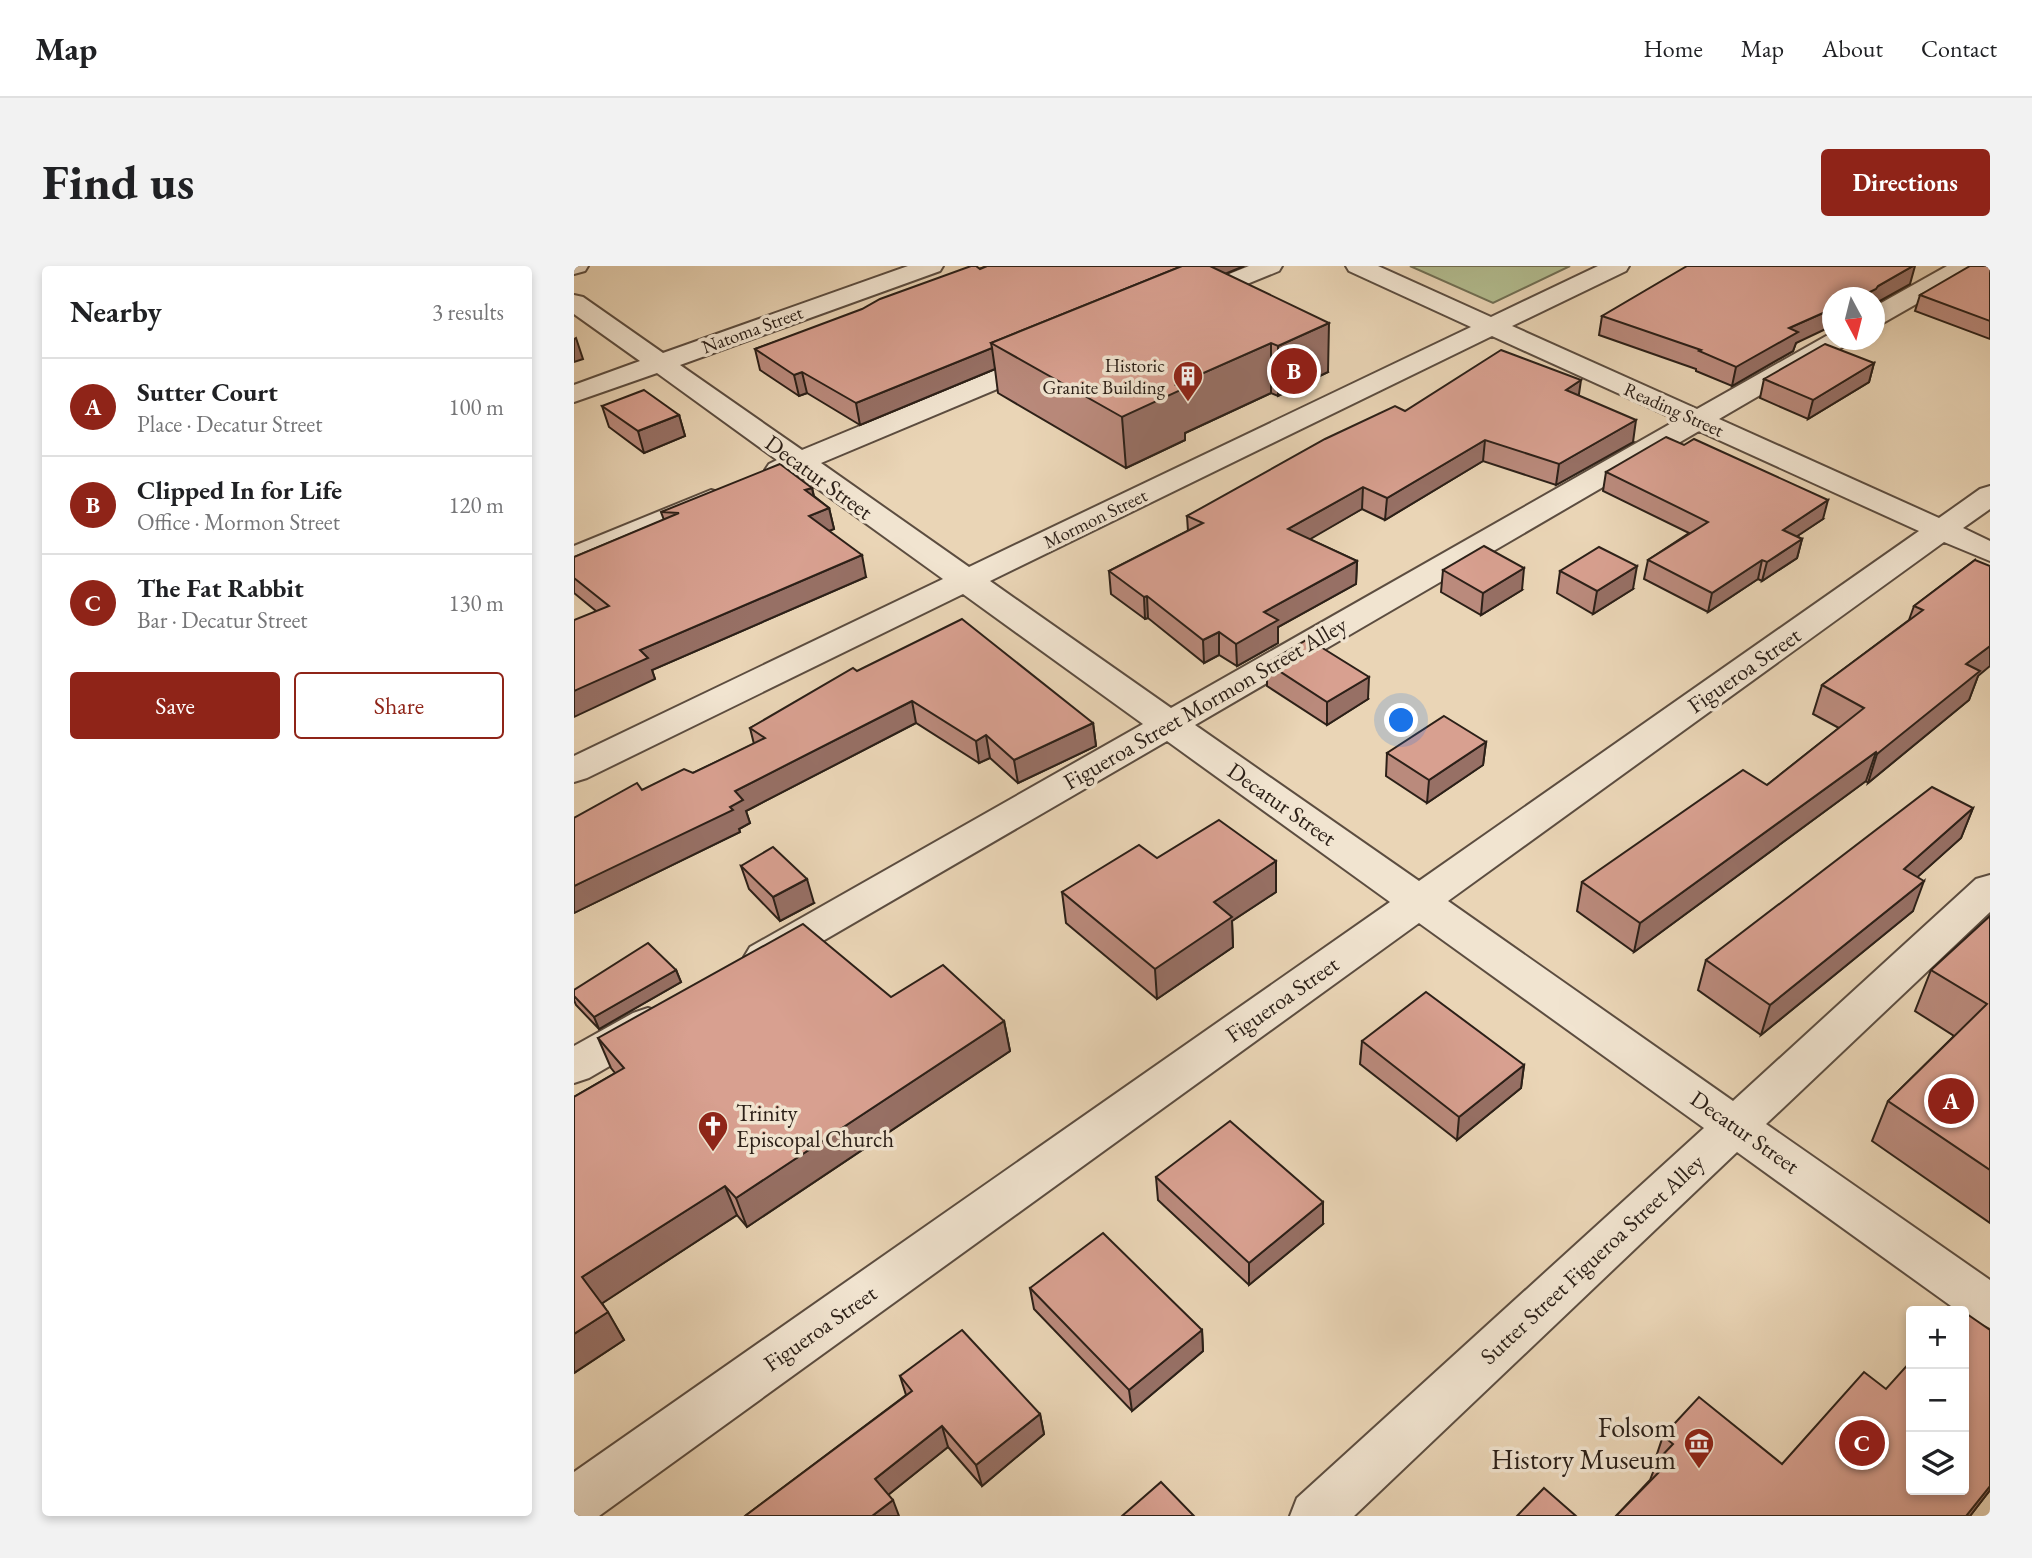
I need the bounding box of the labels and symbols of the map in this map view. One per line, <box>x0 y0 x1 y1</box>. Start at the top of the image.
north arrow <box>1822 287 1885 350</box>
street label: Natoma Street <box>698 300 806 359</box>
pin: B <box>1271 345 1317 397</box>
place label: Historic Granite Building <box>1042 353 1166 400</box>
building icon: Historic Granite Building <box>1171 359 1205 403</box>
street label: Reading Street <box>1620 376 1728 443</box>
street label: Decatur Street <box>759 428 880 527</box>
street label: Mormon Street <box>1039 483 1151 554</box>
street label: Figueroa Street Mormon Street Alley <box>1058 609 1353 797</box>
street label: Figueroa Street <box>1682 620 1807 720</box>
your location <box>1384 703 1418 737</box>
street label: Decatur Street <box>1222 755 1343 853</box>
street label: Figueroa Street <box>1220 949 1345 1049</box>
pin: A <box>1928 1075 1974 1127</box>
street label: Decatur Street <box>1685 1083 1806 1181</box>
place label: Trinity Episcopal Church <box>736 1098 894 1154</box>
church icon: Trinity Episcopal Church <box>696 1109 730 1153</box>
street label: Sutter Street Figueroa Street Alley <box>1474 1147 1711 1371</box>
street label: Figueroa Street <box>758 1278 883 1378</box>
place label: Folsom History Museum <box>1491 1409 1676 1477</box>
pin: C <box>1839 1417 1885 1469</box>
museum icon: Folsom History Museum <box>1682 1426 1716 1470</box>

